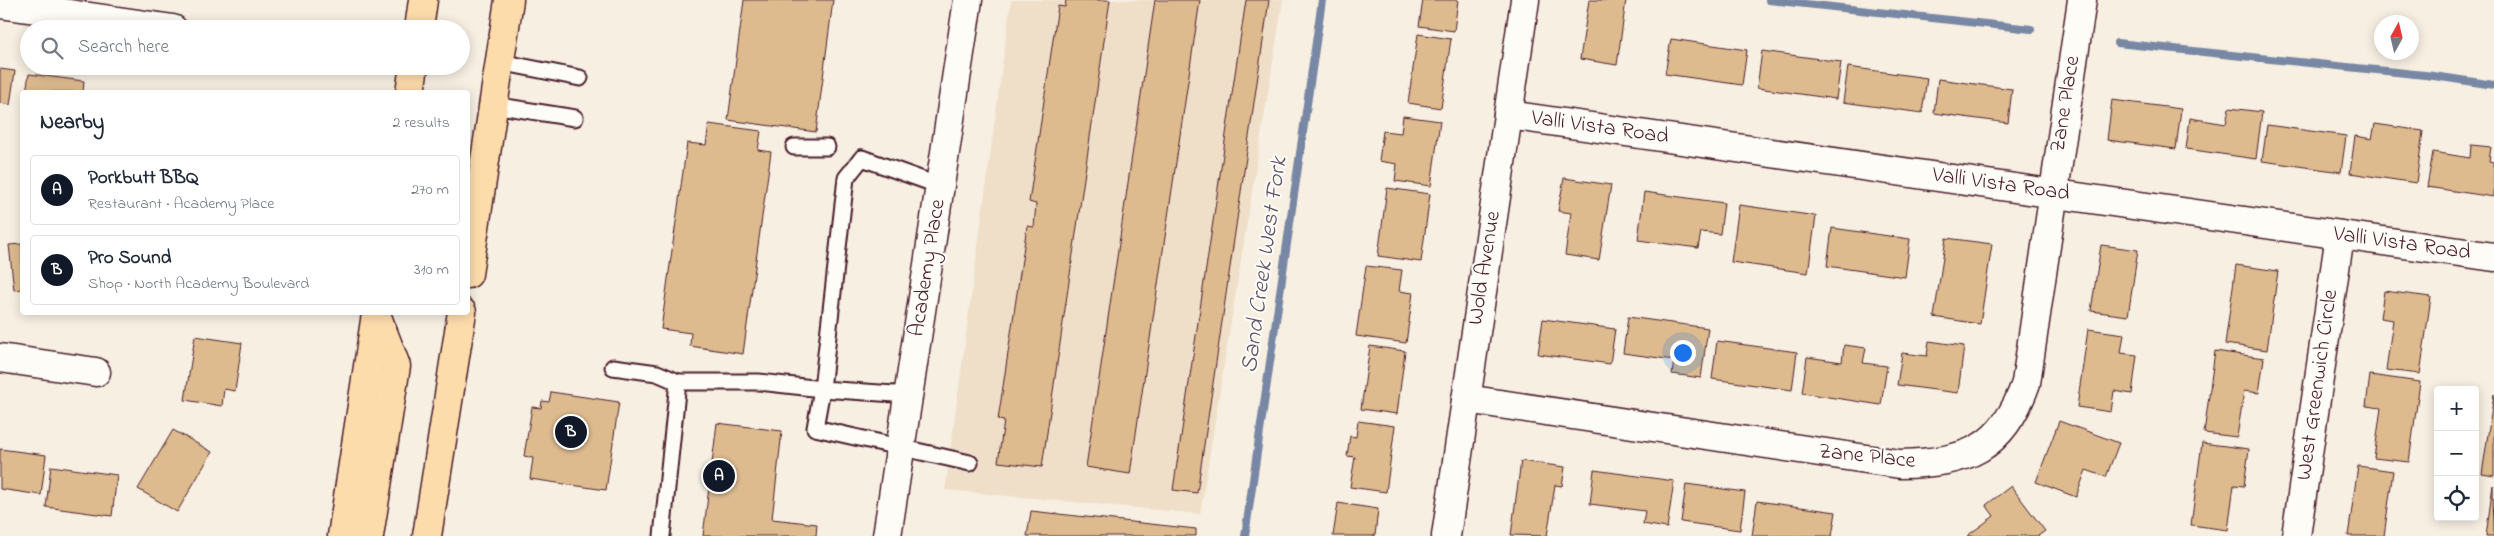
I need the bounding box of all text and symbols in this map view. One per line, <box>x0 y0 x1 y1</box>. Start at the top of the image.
north arrow <box>2374 15 2419 60</box>
search box <box>20 20 470 75</box>
icon: search <box>38 34 66 62</box>
text: Search here <box>78 34 169 61</box>
street label: Zane Place <box>2043 53 2089 155</box>
street label: Valli Vista Road <box>1528 102 1671 153</box>
text: Nearby <box>40 108 104 138</box>
text: 2 results <box>392 111 450 135</box>
water label: Sand Creek West Fork <box>1233 153 1298 375</box>
street label: Valli Vista Road <box>1929 159 2072 210</box>
text: Porkbutt BBQ <box>88 165 198 192</box>
text: A <box>52 178 62 202</box>
text: 270 m <box>411 178 449 202</box>
text: Restaurant · Academy Place <box>88 192 275 216</box>
street label: Academy Place <box>901 197 956 339</box>
street label: Wold Avenue <box>1460 208 1510 327</box>
street label: Valli Vista Road <box>2330 218 2473 269</box>
text: Pro Sound <box>88 245 171 272</box>
text: B <box>52 258 62 282</box>
text: 310 m <box>414 258 449 282</box>
text: Shop · North Academy Boulevard <box>88 272 309 296</box>
street label: West Greenwich Circle <box>2289 287 2347 483</box>
your location <box>1670 340 1696 366</box>
map controls <box>2434 386 2479 521</box>
button: + <box>2434 386 2479 431</box>
pin: B <box>555 413 587 451</box>
button: − <box>2434 431 2479 476</box>
street label: Zane Place <box>1817 436 1917 478</box>
pin: A <box>703 457 735 495</box>
button: locate <box>2434 476 2479 521</box>

